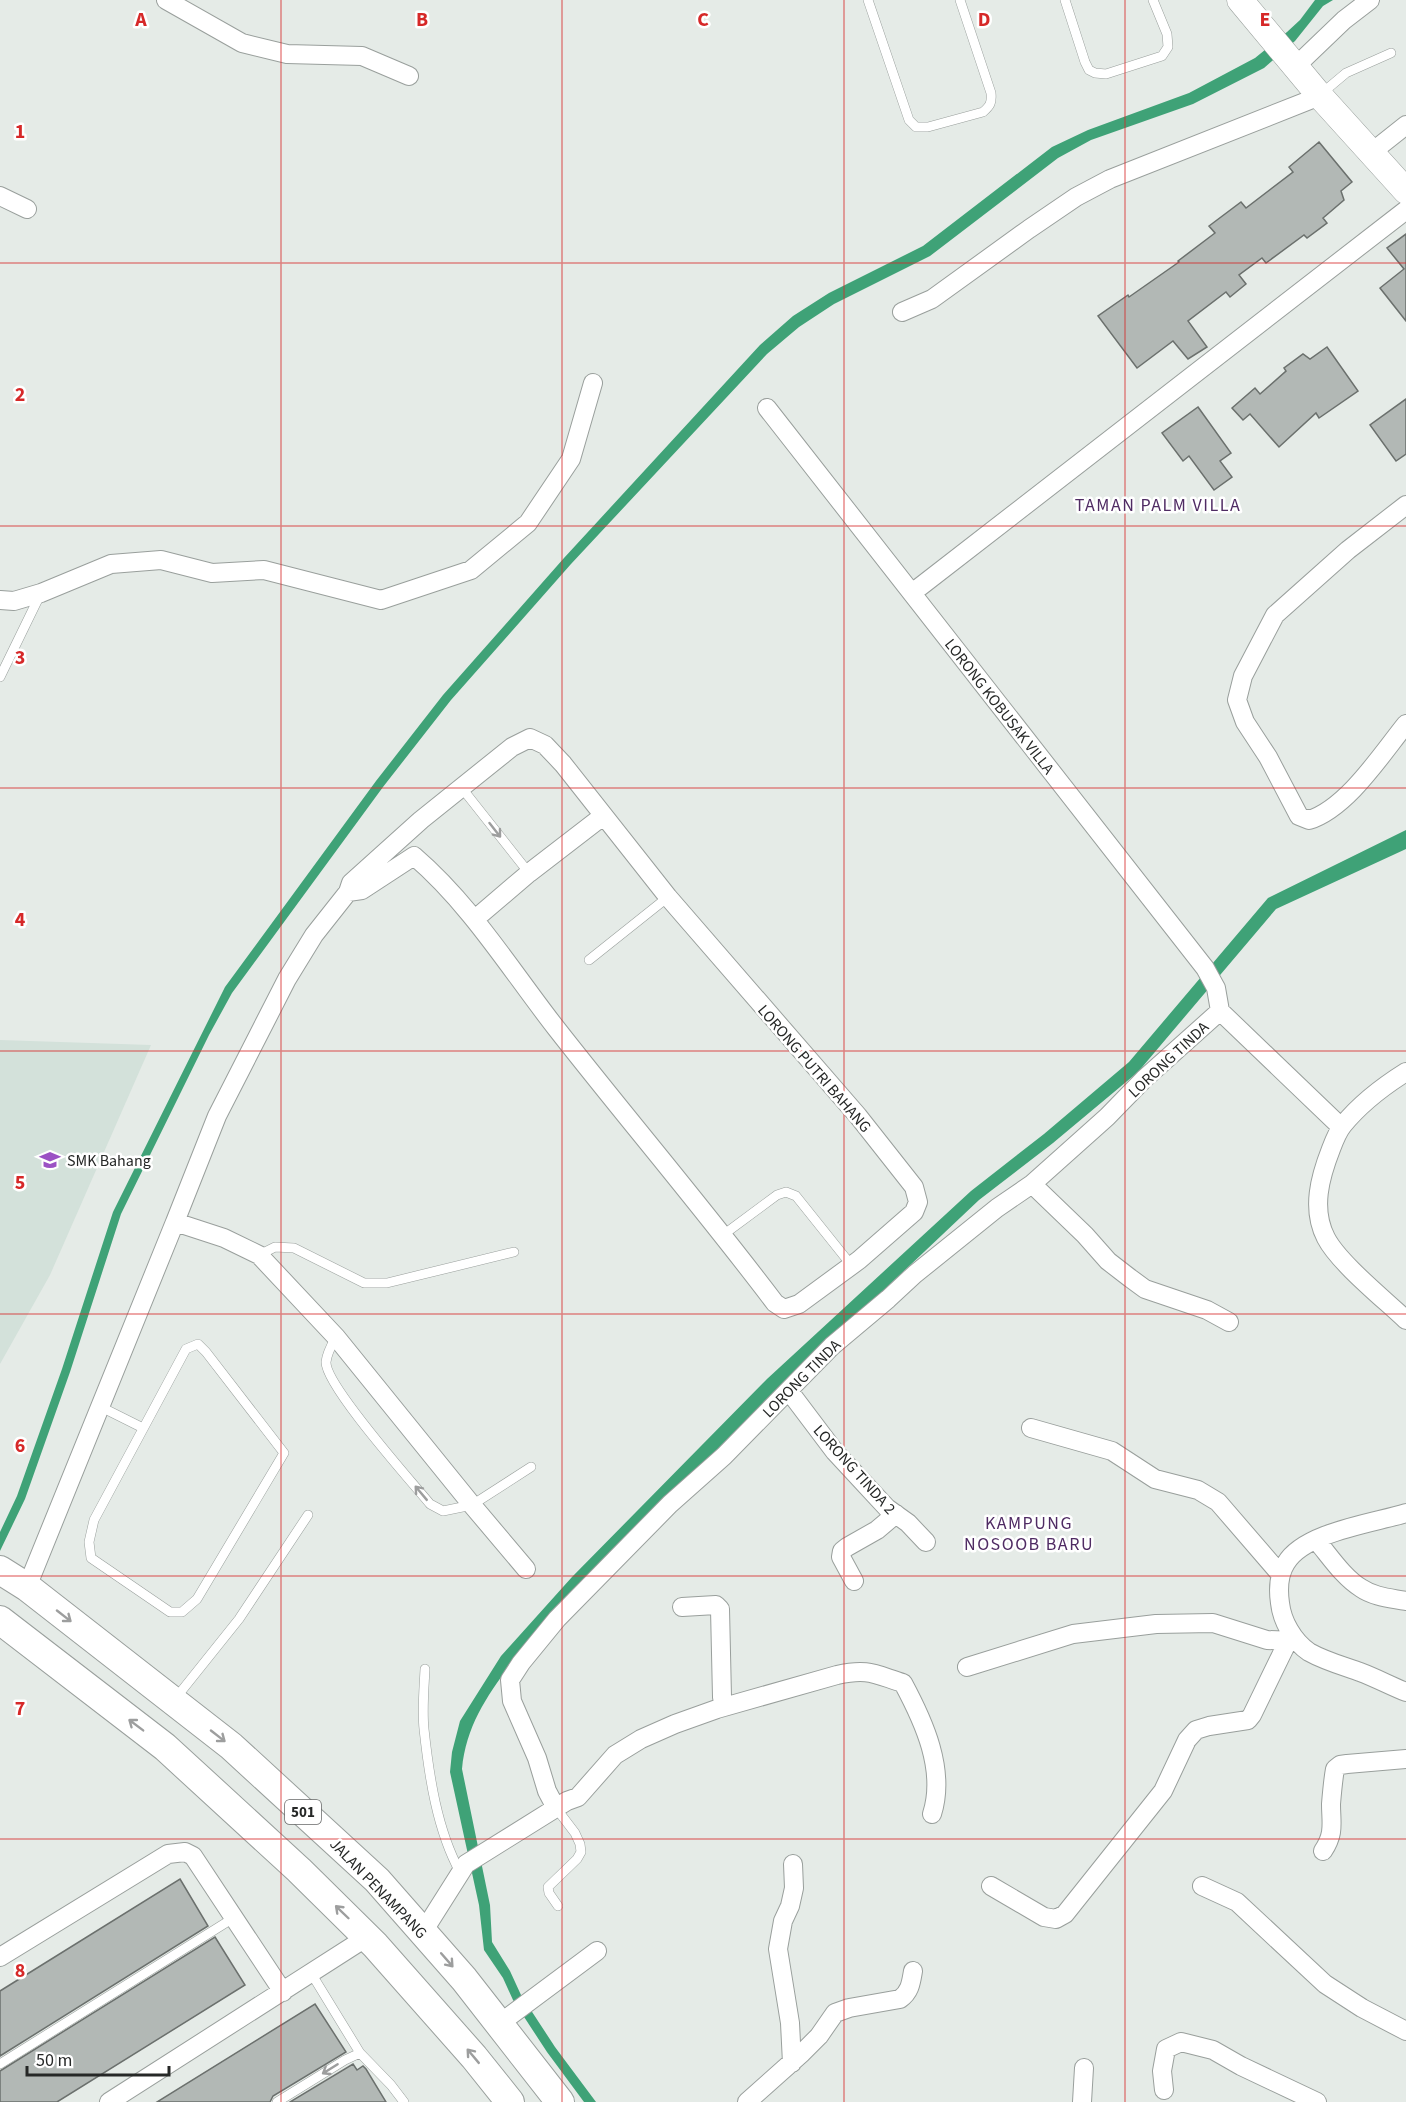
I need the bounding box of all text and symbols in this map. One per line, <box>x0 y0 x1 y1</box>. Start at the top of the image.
text: A <box>134 6 147 34</box>
text: B <box>416 6 428 34</box>
text: C <box>697 6 709 34</box>
text: D <box>978 6 990 34</box>
text: E <box>1260 6 1270 34</box>
text: 1 <box>15 118 25 146</box>
text: 2 <box>15 381 25 409</box>
district label: TAMAN PALM VILLA <box>1075 493 1241 518</box>
street label: LORONG KOBUSAK VILLA <box>939 634 1059 779</box>
text: 3 <box>15 644 25 672</box>
one-way arrow <box>488 822 501 838</box>
text: 4 <box>15 906 26 934</box>
street label: LORONG PUTRI BAHANG <box>752 1000 876 1137</box>
street label: LORONG TINDA <box>1124 1016 1214 1103</box>
school or university icon: SMK Bahang <box>38 1148 62 1172</box>
place label: SMK Bahang <box>67 1150 151 1172</box>
text: 5 <box>15 1169 25 1197</box>
street label: LORONG TINDA <box>758 1334 846 1423</box>
street label: LORONG TINDA 2 <box>808 1420 901 1519</box>
text: 6 <box>15 1432 25 1460</box>
one-way arrow <box>414 1485 427 1501</box>
district label: KAMPUNG NOSOOB BARU <box>964 1511 1094 1557</box>
one-way arrow <box>56 1610 72 1623</box>
text: 7 <box>15 1695 25 1723</box>
one-way arrow <box>128 1719 144 1731</box>
one-way arrow <box>210 1729 226 1742</box>
road number: 501 <box>285 1800 321 1824</box>
street label: JALAN PENAMPANG <box>325 1834 432 1944</box>
one-way arrow <box>335 1905 350 1920</box>
one-way arrow <box>440 1952 454 1967</box>
text: 8 <box>15 1957 25 1985</box>
scale bar <box>27 2039 170 2077</box>
text: 50 m <box>36 2048 72 2073</box>
one-way arrow <box>467 2048 480 2064</box>
one-way arrow <box>322 2064 339 2076</box>

